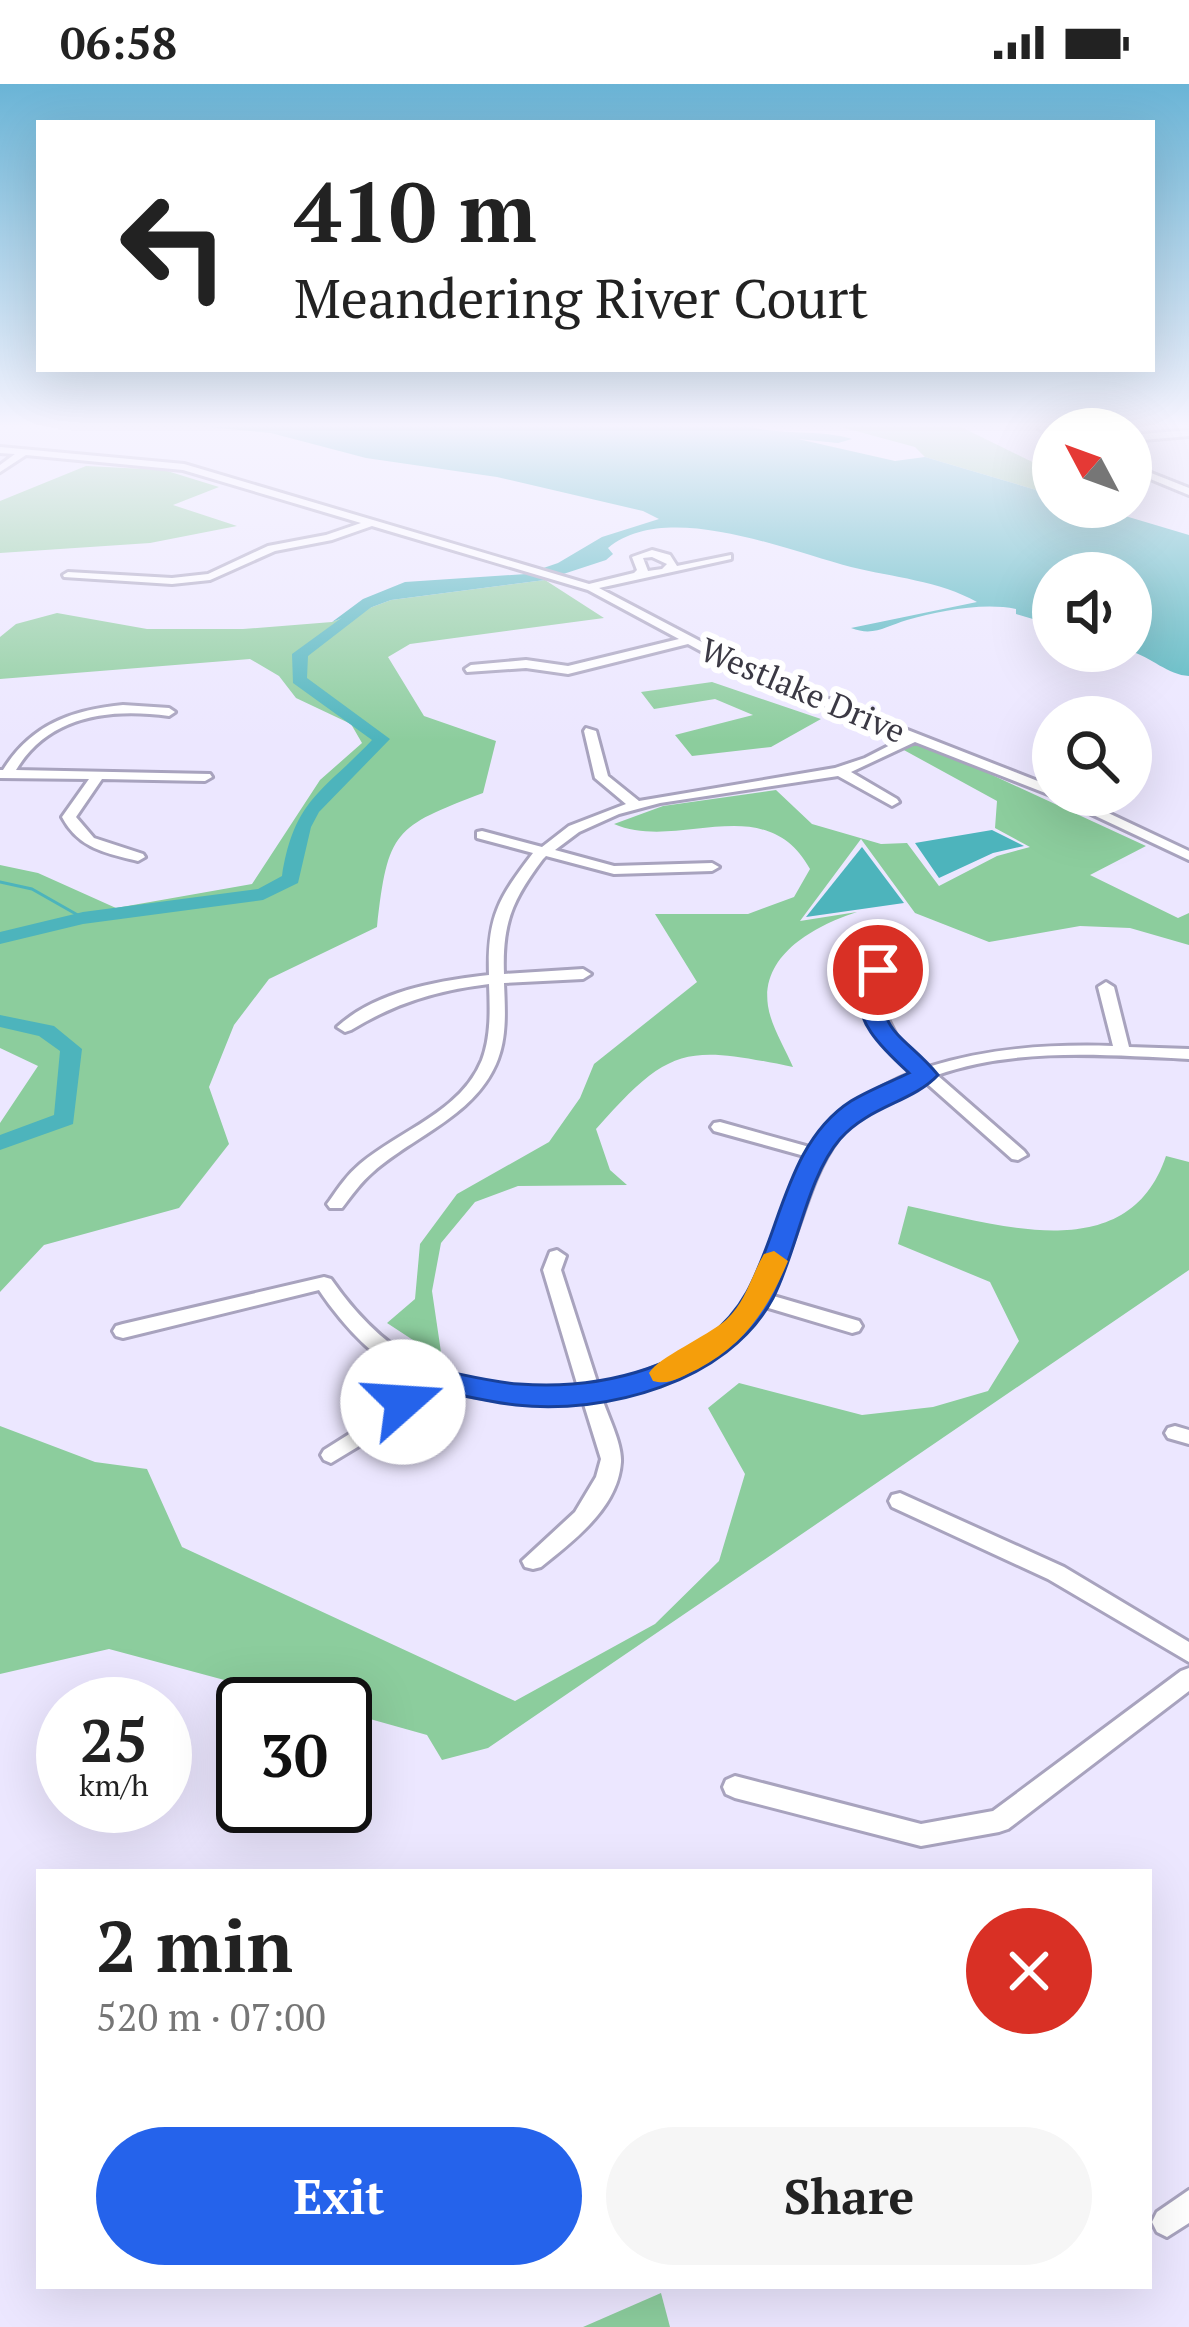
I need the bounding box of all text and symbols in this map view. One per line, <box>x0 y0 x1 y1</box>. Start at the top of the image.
text: 06:58 <box>60 12 177 72</box>
text: 410 m <box>294 155 537 266</box>
icon: left <box>96 168 252 324</box>
text: Meandering River Court <box>294 262 868 333</box>
north arrow <box>1032 408 1152 528</box>
map controls <box>1032 408 1152 816</box>
button: sound <box>1032 552 1152 672</box>
street label: Westlake Drive <box>694 627 912 752</box>
button: search <box>1032 696 1152 816</box>
pin <box>827 919 929 1021</box>
icon: arrive <box>845 937 911 1003</box>
position arrow <box>340 1339 466 1465</box>
speed limit sign: 30 <box>216 1677 372 1833</box>
text: 25 <box>80 1700 148 1779</box>
text: km/h <box>79 1765 149 1805</box>
text: 2 min <box>96 1897 293 1993</box>
button: close <box>966 1908 1092 2034</box>
text: 520 m · 07:00 <box>96 1990 326 2042</box>
button: Exit <box>96 2127 582 2265</box>
button: Share <box>606 2127 1092 2265</box>

